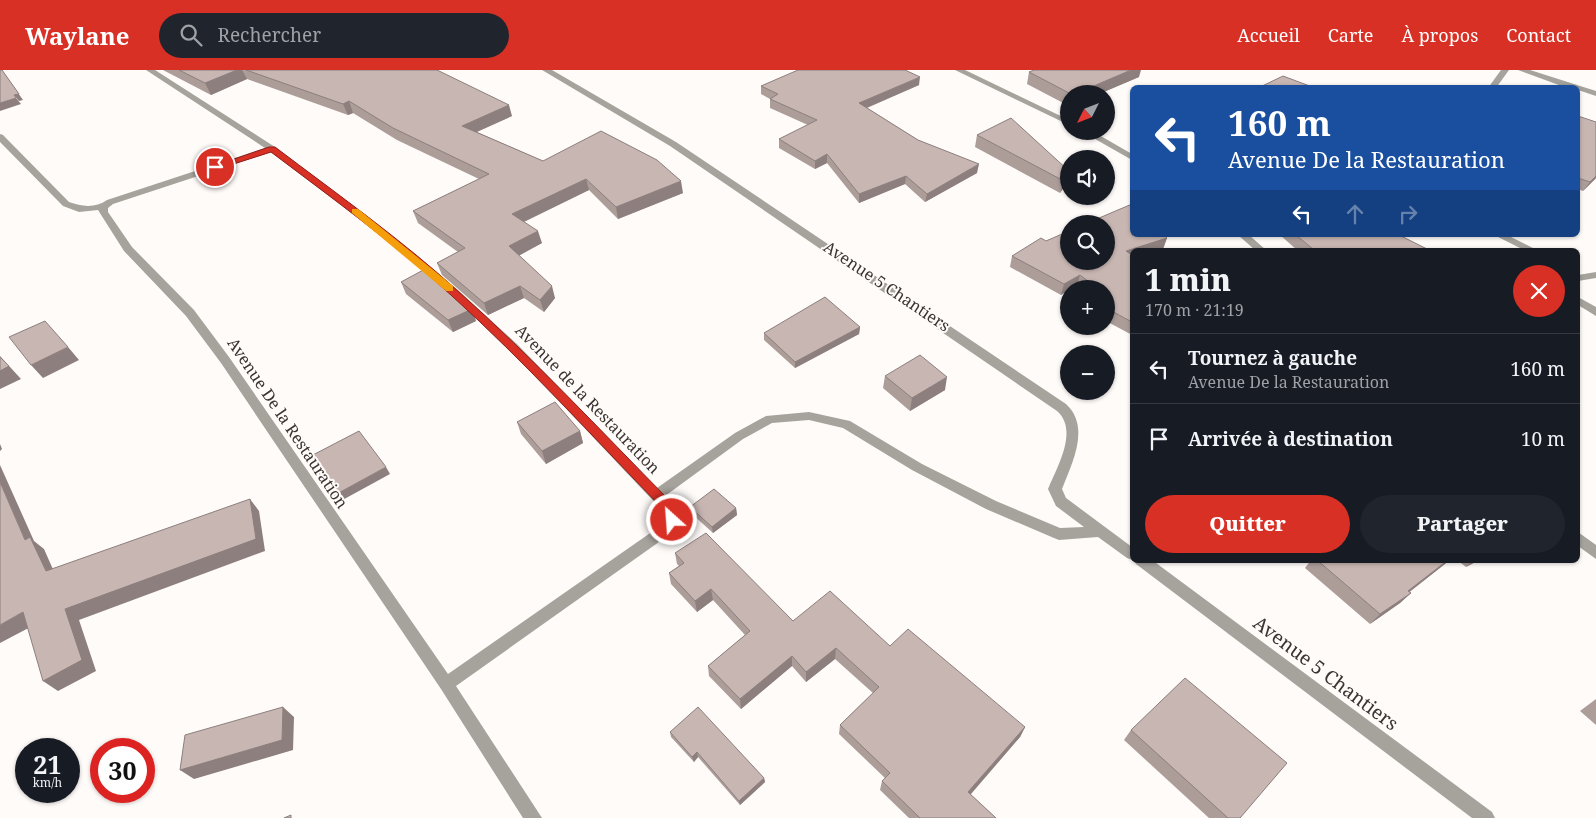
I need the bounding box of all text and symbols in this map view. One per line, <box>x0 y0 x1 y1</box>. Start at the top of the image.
search box <box>159 13 509 58</box>
text: Waylane <box>25 19 129 52</box>
icon: search <box>177 21 205 49</box>
text: Rechercher <box>217 22 321 48</box>
text: Accueil <box>1237 23 1300 47</box>
text: Carte <box>1328 23 1373 47</box>
text: À propos <box>1401 23 1478 47</box>
text: Contact <box>1506 23 1571 47</box>
north arrow <box>1060 85 1115 140</box>
map controls <box>1060 85 1115 400</box>
text: 160 m <box>1228 99 1331 146</box>
icon: left <box>1145 105 1210 170</box>
text: Avenue De la Restauration <box>1228 144 1505 174</box>
pin <box>194 146 236 188</box>
button: sound <box>1060 150 1115 205</box>
icon: arrive <box>201 153 229 181</box>
icon: left <box>1288 200 1316 228</box>
icon: ahead <box>1341 200 1369 228</box>
icon: right <box>1394 200 1422 228</box>
button: search <box>1060 215 1115 270</box>
street label: Avenue 5 Chantiers <box>820 236 954 336</box>
text: 1 min <box>1145 259 1231 300</box>
button: close <box>1513 265 1565 317</box>
button: + <box>1060 280 1115 335</box>
text: 170 m · 21:19 <box>1145 299 1244 321</box>
street label: Avenue de la Restauration <box>511 320 665 478</box>
street label: Avenue De la Restauration <box>223 333 353 513</box>
button: − <box>1060 345 1115 400</box>
text: Tournez à gauche <box>1188 345 1357 371</box>
icon: left <box>1145 355 1173 383</box>
text: 160 m <box>1510 356 1565 382</box>
text: Avenue De la Restauration <box>1188 371 1389 393</box>
icon: arrive <box>1145 425 1173 453</box>
text: Arrivée à destination <box>1188 426 1393 452</box>
text: 10 m <box>1521 426 1565 452</box>
position arrow <box>645 493 697 545</box>
button: Quitter <box>1145 495 1350 553</box>
button: Partager <box>1360 495 1565 553</box>
street label: Avenue 5 Chantiers <box>1248 610 1404 736</box>
speed limit sign: 30 <box>90 738 155 803</box>
text: 21 <box>33 747 62 781</box>
text: km/h <box>33 774 62 791</box>

